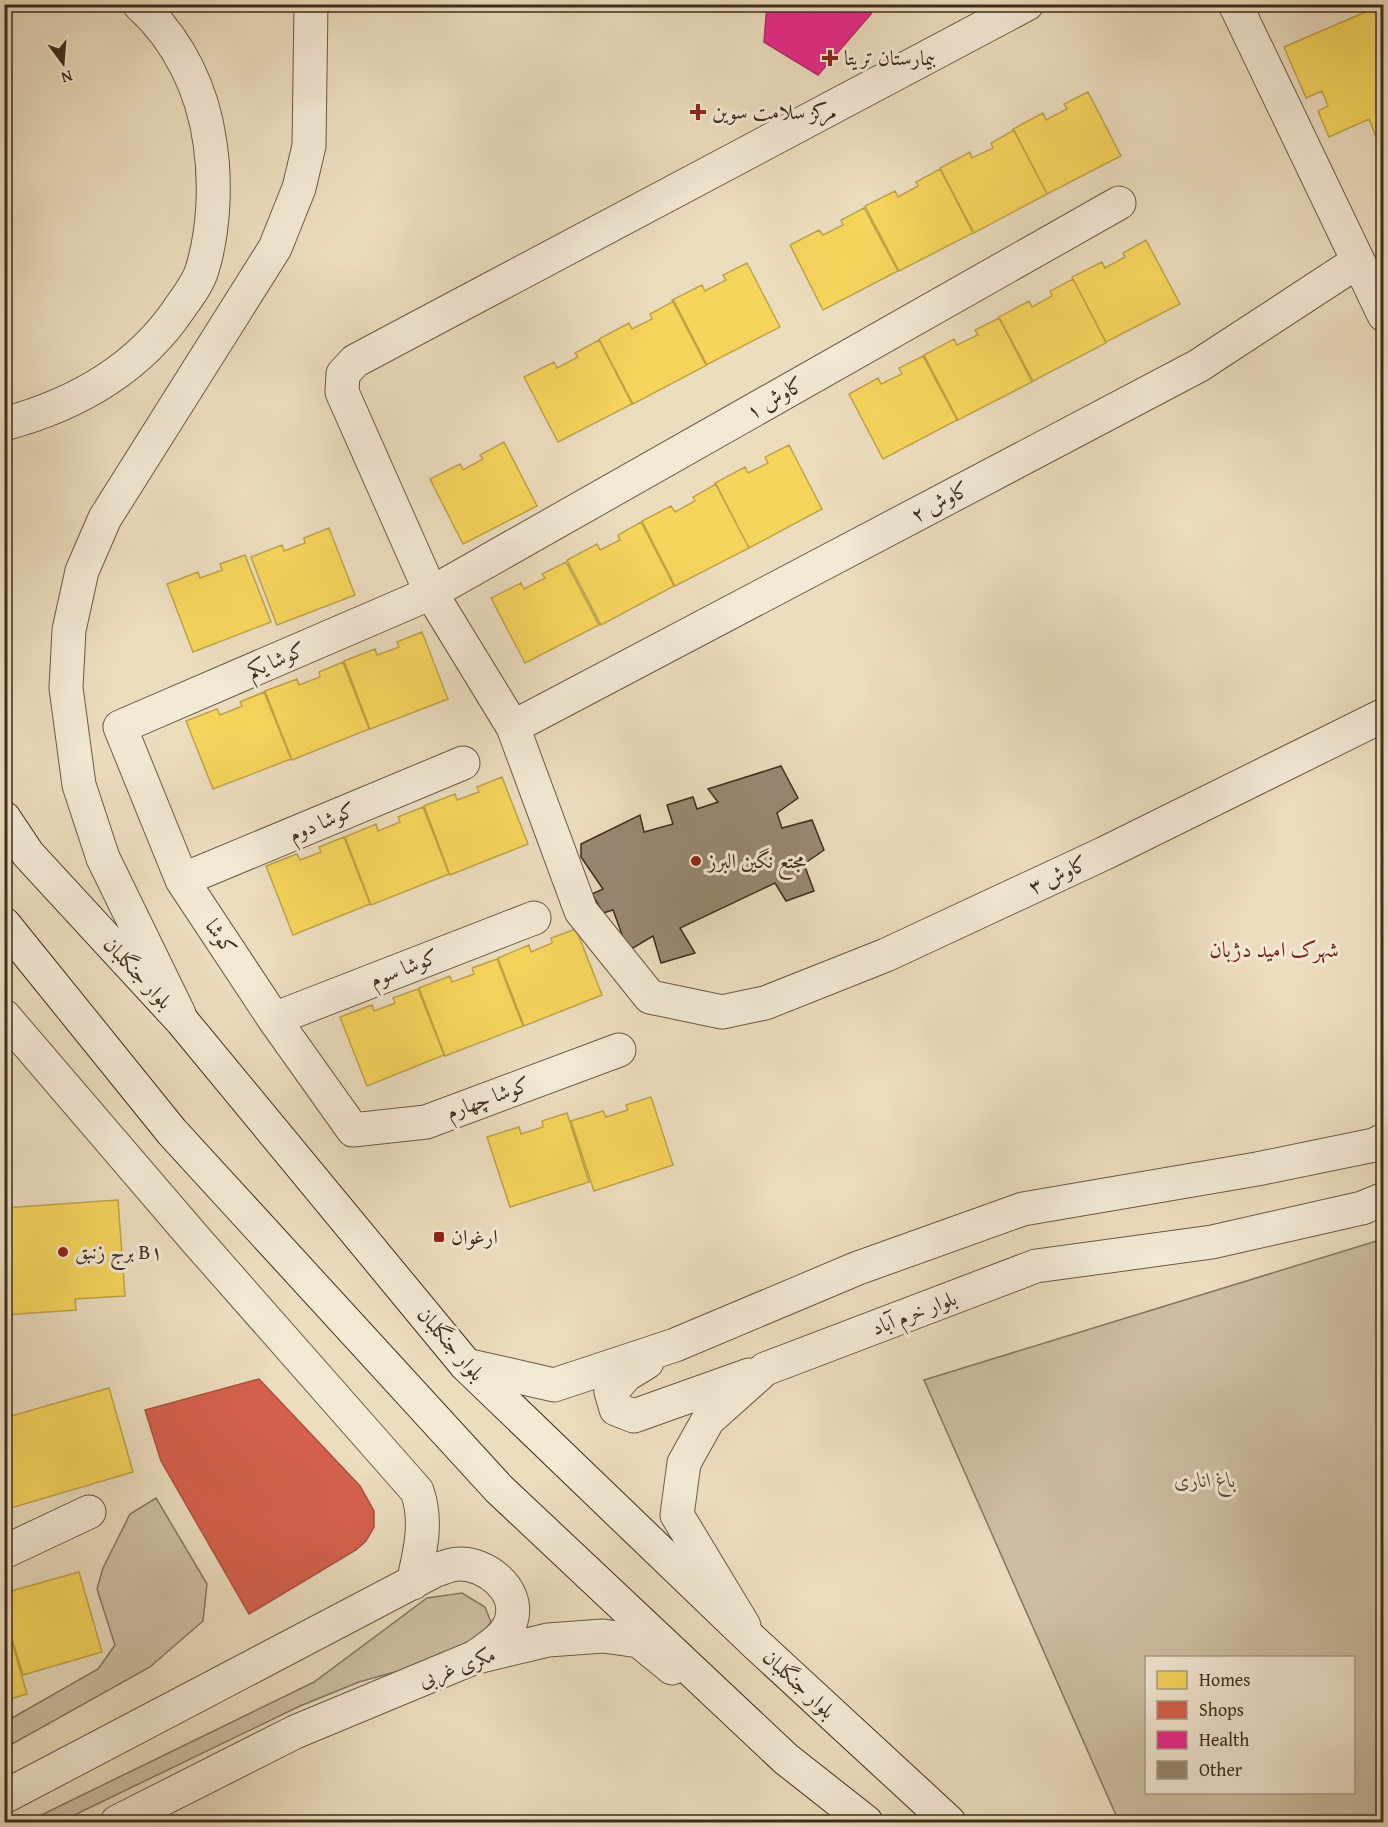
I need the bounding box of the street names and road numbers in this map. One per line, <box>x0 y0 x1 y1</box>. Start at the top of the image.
street label: کاوش ۱ <box>740 369 810 427</box>
street label: کاوش ۲ <box>905 473 975 530</box>
street label: کوشا یکم <box>242 633 312 690</box>
street label: کوشا دوم <box>284 794 361 852</box>
street label: کاوش ۳ <box>1023 847 1093 902</box>
street label: کوشا <box>198 912 245 961</box>
street label: بلوار جنگلبان <box>96 929 180 1016</box>
street label: کوشا سوم <box>365 940 444 998</box>
street label: کوشا چهارم <box>442 1068 535 1130</box>
street label: بلوار خرم آباد <box>867 1282 962 1346</box>
street label: بلوار جنگلبان <box>410 1300 492 1388</box>
street label: مکری غربی <box>414 1638 500 1695</box>
street label: بلوار جنگلبان <box>756 1642 843 1726</box>

